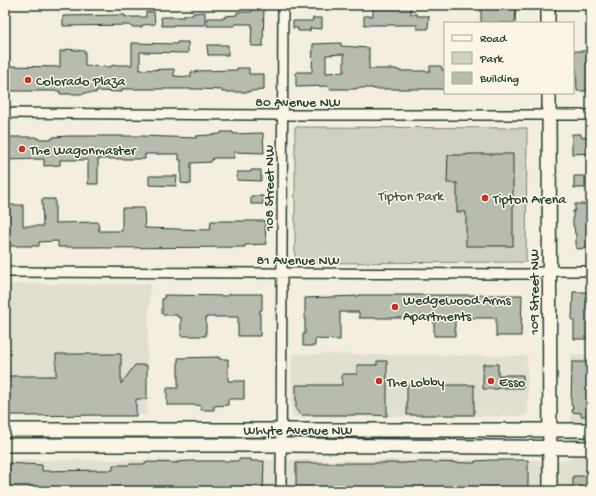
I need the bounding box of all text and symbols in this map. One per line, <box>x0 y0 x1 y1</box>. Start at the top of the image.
legend <box>444 22 574 94</box>
text: Road <box>480 33 507 47</box>
text: Park <box>479 53 505 67</box>
text: Building <box>479 73 519 87</box>
place label: Colorado Plaza <box>36 74 126 91</box>
marker: Colorado Plaza <box>23 75 33 85</box>
street label: 80 Avenue NW <box>255 95 341 112</box>
place label: The Wagonmaster <box>29 143 137 160</box>
marker: The Wagonmaster <box>17 144 27 154</box>
street label: 108 Street NW <box>262 145 279 232</box>
park label: Tipton Park <box>378 189 445 206</box>
place label: Tipton Arena <box>492 192 567 209</box>
marker: Tipton Arena <box>480 193 490 203</box>
street label: 109 Street NW <box>527 249 544 336</box>
street label: 81 Avenue NW <box>256 253 340 270</box>
place label: Wedgewood Arms Apartments <box>403 293 512 326</box>
marker: Wedgewood Arms Apartments <box>390 302 400 312</box>
place label: The Lobby <box>386 375 445 392</box>
place label: Esso <box>499 375 525 392</box>
marker: The Lobby <box>374 376 384 386</box>
marker: Esso <box>486 376 496 386</box>
street label: Whyte Avenue NW <box>243 423 353 440</box>

